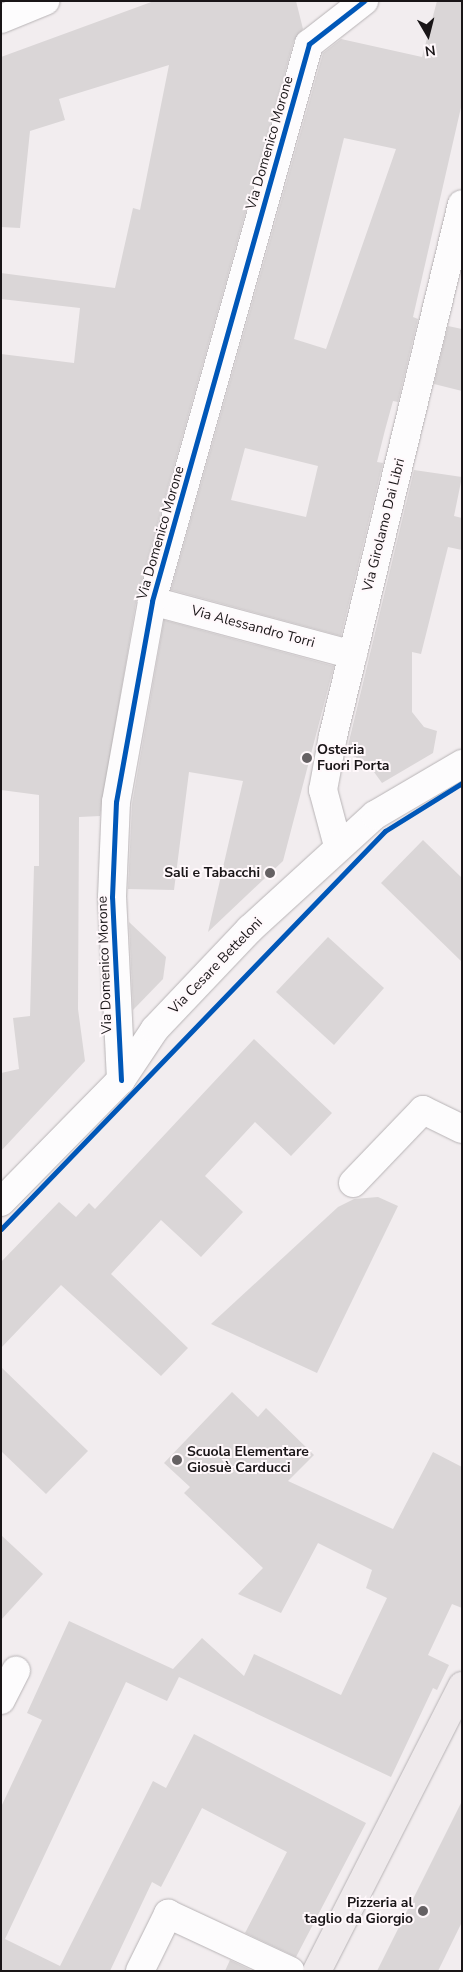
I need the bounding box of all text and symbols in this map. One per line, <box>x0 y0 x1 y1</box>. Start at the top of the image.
north arrow <box>403 10 453 60</box>
text: N <box>424 40 437 60</box>
street label: Via Domenico Morone <box>243 74 297 212</box>
street label: Via Girolamo Dai Libri <box>359 457 409 593</box>
street label: Via Domenico Morone <box>134 464 188 602</box>
street label: Via Alessandro Torri <box>189 602 317 652</box>
place label: Osteria Fuori Porta <box>317 742 389 774</box>
marker: Osteria Fuori Porta <box>301 752 313 764</box>
place label: Sali e Tabacchi <box>164 865 260 881</box>
marker: Sali e Tabacchi <box>264 867 276 879</box>
street label: Via Domenico Morone <box>94 896 116 1034</box>
street label: Via Cesare Betteloni <box>166 914 266 1018</box>
place label: Scuola Elementare Giosuè Carducci <box>187 1444 309 1476</box>
marker: Scuola Elementare Giosuè Carducci <box>171 1454 183 1466</box>
place label: Pizzeria al taglio da Giorgio <box>304 1895 413 1928</box>
marker: Pizzeria al taglio da Giorgio <box>417 1905 429 1917</box>

